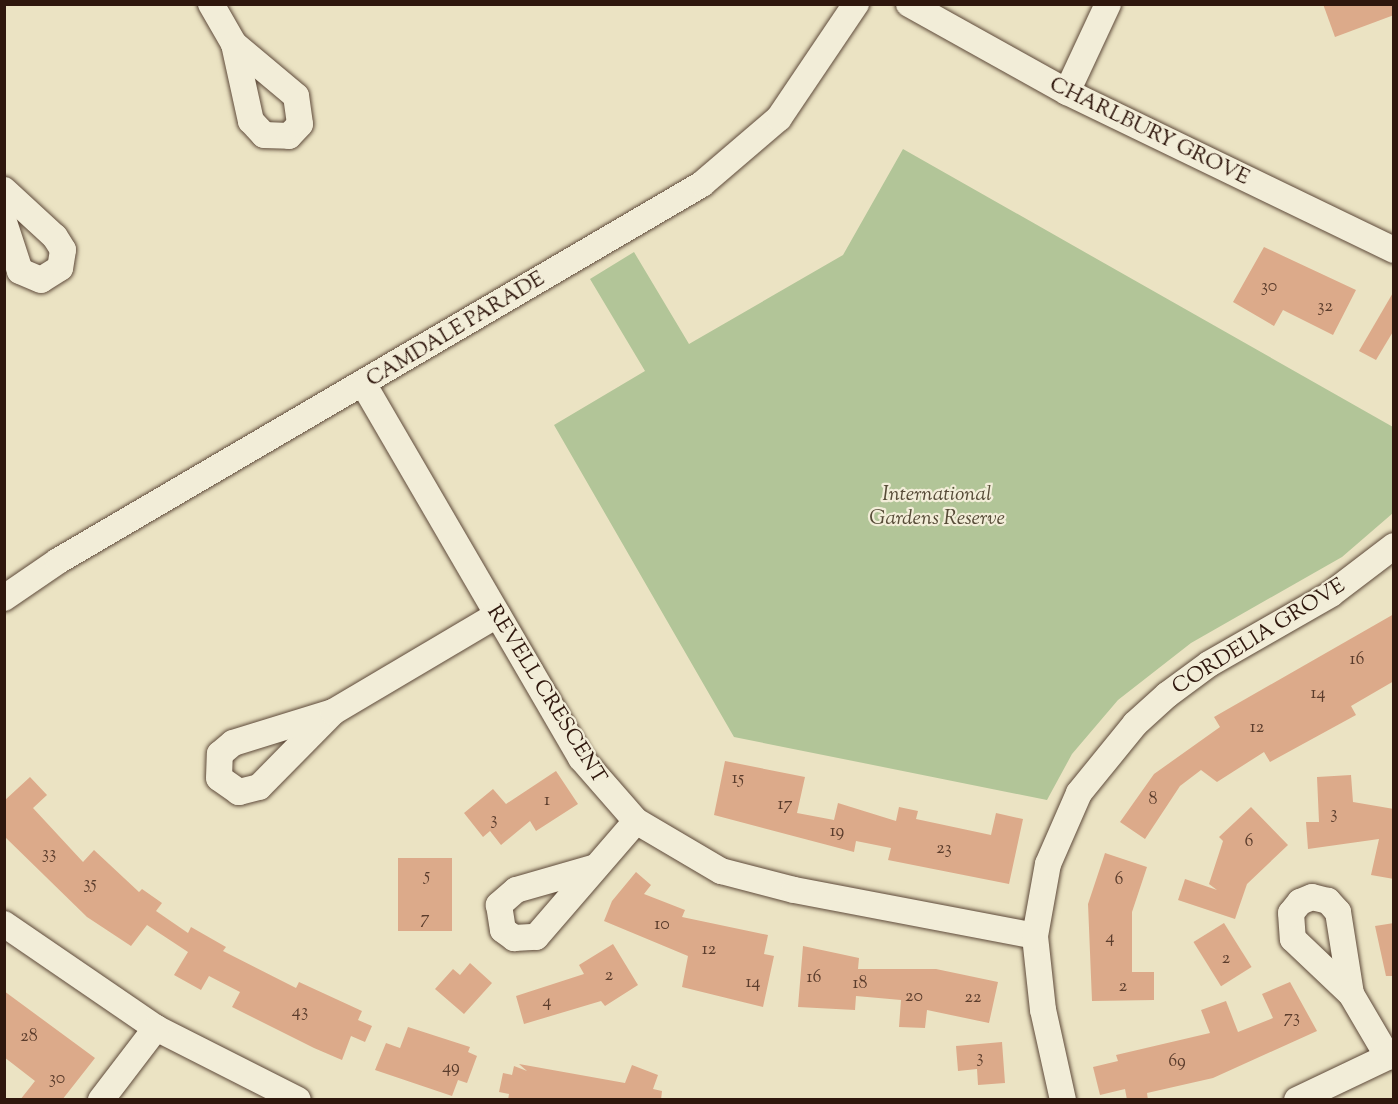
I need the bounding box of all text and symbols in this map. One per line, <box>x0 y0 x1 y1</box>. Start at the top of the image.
street label: CHARLBURY GROVE <box>1045 73 1253 191</box>
street label: CAMDALE PARADE <box>362 267 550 393</box>
house number: 30 <box>1261 276 1277 298</box>
house number: 32 <box>1317 296 1333 318</box>
park label: International Gardens Reserve <box>869 482 1005 532</box>
street label: CORDELIA GROVE <box>1168 574 1350 700</box>
street label: REVELL CRESCENT <box>481 601 611 789</box>
house number: 16 <box>1349 649 1365 671</box>
house number: 14 <box>1310 683 1326 705</box>
house number: 12 <box>1250 717 1264 739</box>
house number: 15 <box>732 768 744 790</box>
house number: 8 <box>1149 789 1157 811</box>
house number: 1 <box>544 790 550 812</box>
house number: 17 <box>777 794 793 816</box>
house number: 3 <box>1330 803 1338 825</box>
house number: 3 <box>490 809 498 831</box>
house number: 19 <box>830 821 844 843</box>
house number: 6 <box>1245 831 1253 853</box>
house number: 23 <box>936 838 952 860</box>
house number: 33 <box>42 843 56 865</box>
house number: 5 <box>424 865 430 887</box>
house number: 6 <box>1115 869 1123 891</box>
house number: 35 <box>83 873 97 895</box>
house number: 7 <box>420 908 430 930</box>
house number: 10 <box>654 914 670 936</box>
house number: 4 <box>1105 927 1115 949</box>
house number: 12 <box>702 939 716 961</box>
house number: 2 <box>1222 948 1230 970</box>
house number: 2 <box>605 965 613 987</box>
house number: 16 <box>806 967 822 989</box>
house number: 14 <box>745 972 761 994</box>
house number: 18 <box>852 973 868 995</box>
house number: 2 <box>1119 976 1127 998</box>
house number: 20 <box>905 986 923 1008</box>
house number: 22 <box>965 987 981 1009</box>
house number: 4 <box>542 991 552 1013</box>
house number: 43 <box>292 1001 308 1023</box>
house number: 73 <box>1284 1007 1300 1029</box>
house number: 28 <box>20 1026 38 1048</box>
house number: 3 <box>976 1047 984 1069</box>
house number: 69 <box>1168 1051 1186 1073</box>
house number: 49 <box>442 1057 460 1079</box>
house number: 30 <box>49 1068 65 1090</box>

